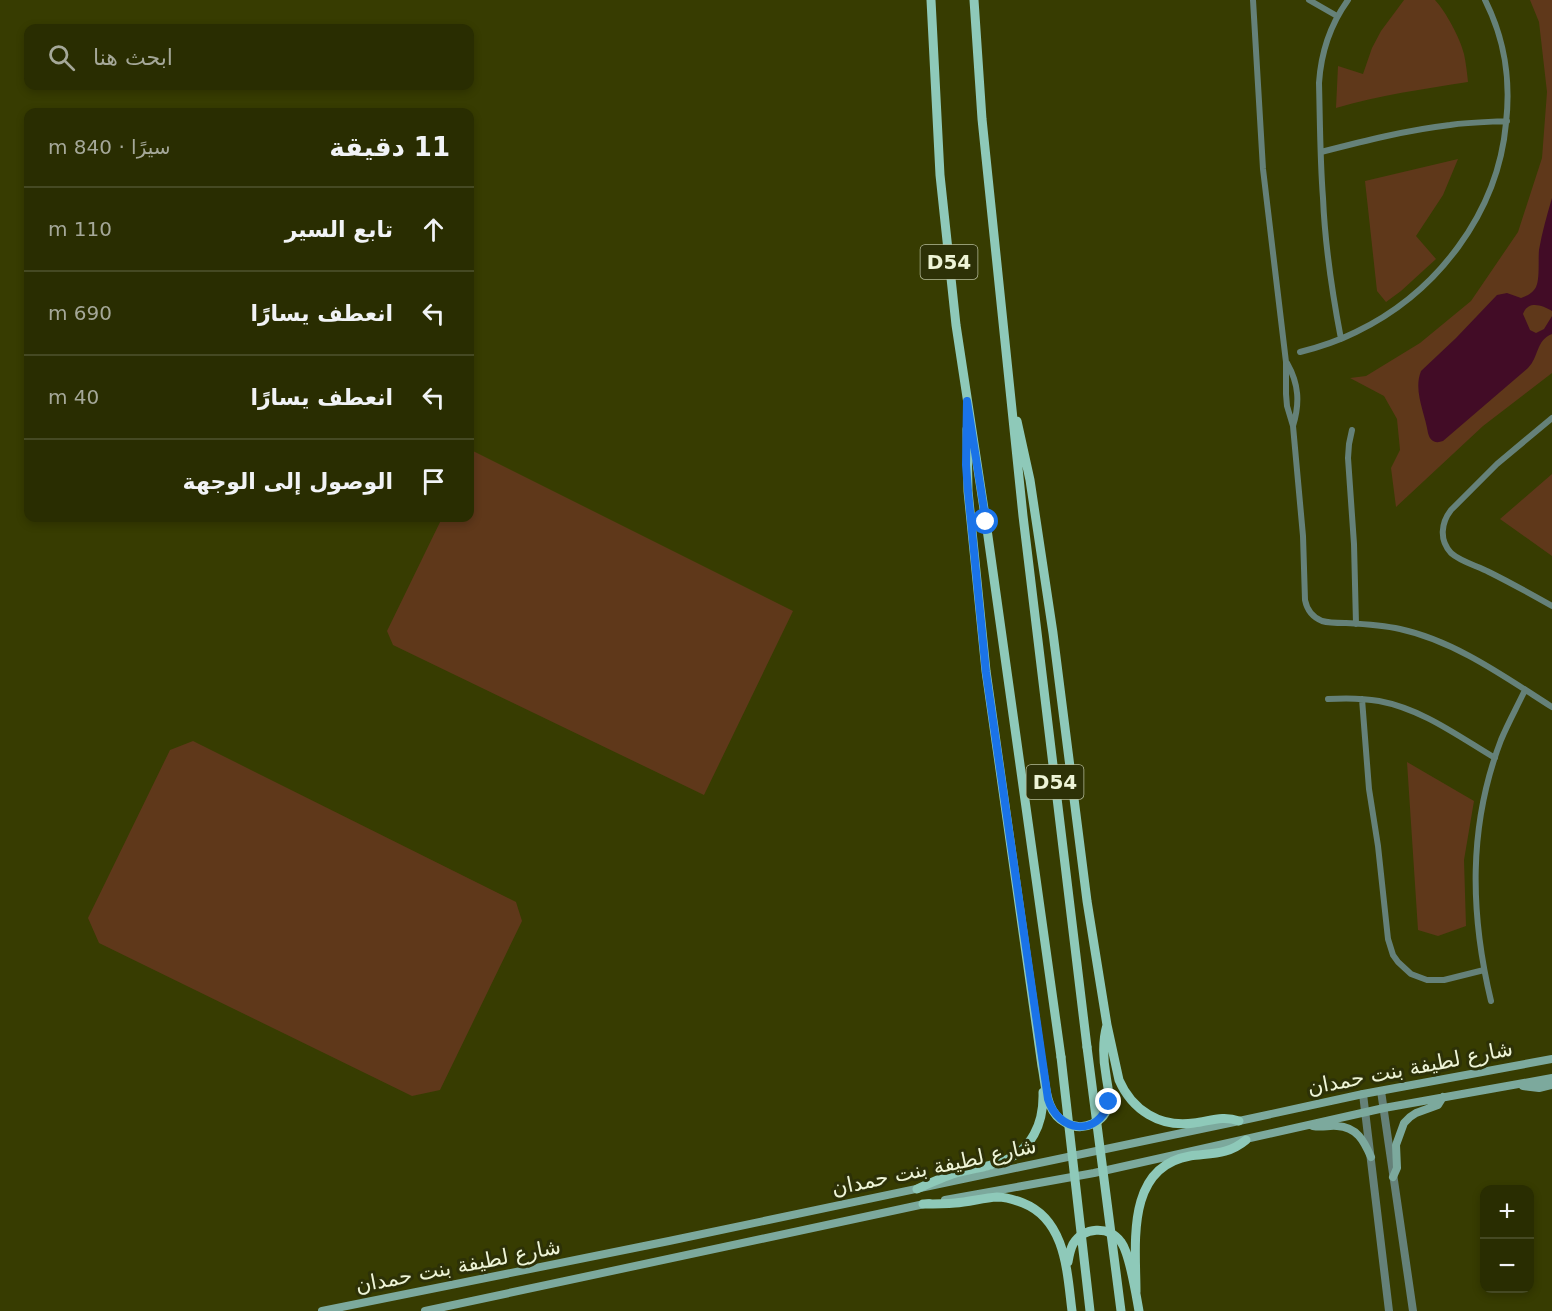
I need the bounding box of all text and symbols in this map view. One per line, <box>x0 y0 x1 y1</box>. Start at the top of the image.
search box <box>24 24 474 90</box>
icon: search <box>45 41 78 74</box>
text: ابحث هنا <box>93 45 173 70</box>
text: 11 دقيقة <box>329 132 450 162</box>
text: سيرًا · 840 m <box>48 135 171 159</box>
icon: ahead <box>417 213 450 246</box>
text: 110 m <box>48 217 112 241</box>
text: تابع السير <box>285 217 393 242</box>
road number: D54 <box>920 245 978 279</box>
icon: left <box>417 297 450 330</box>
text: 690 m <box>48 301 112 325</box>
text: انعطف يسارًا <box>250 301 393 326</box>
icon: left <box>417 381 450 414</box>
text: 40 m <box>48 385 99 409</box>
text: انعطف يسارًا <box>250 385 393 410</box>
icon: arrive <box>417 465 450 498</box>
text: الوصول إلى الوجهة <box>183 469 393 494</box>
route start <box>972 508 998 534</box>
road number: D54 <box>1026 765 1084 799</box>
street label: شارع لطيفة بنت حمدان <box>1305 1036 1515 1100</box>
route end <box>1095 1088 1121 1114</box>
street label: شارع لطيفة بنت حمدان <box>829 1134 1039 1200</box>
map controls <box>1480 1185 1534 1293</box>
button: + <box>1480 1185 1534 1239</box>
street label: شارع لطيفة بنت حمدان <box>353 1234 563 1298</box>
button: − <box>1480 1239 1534 1293</box>

